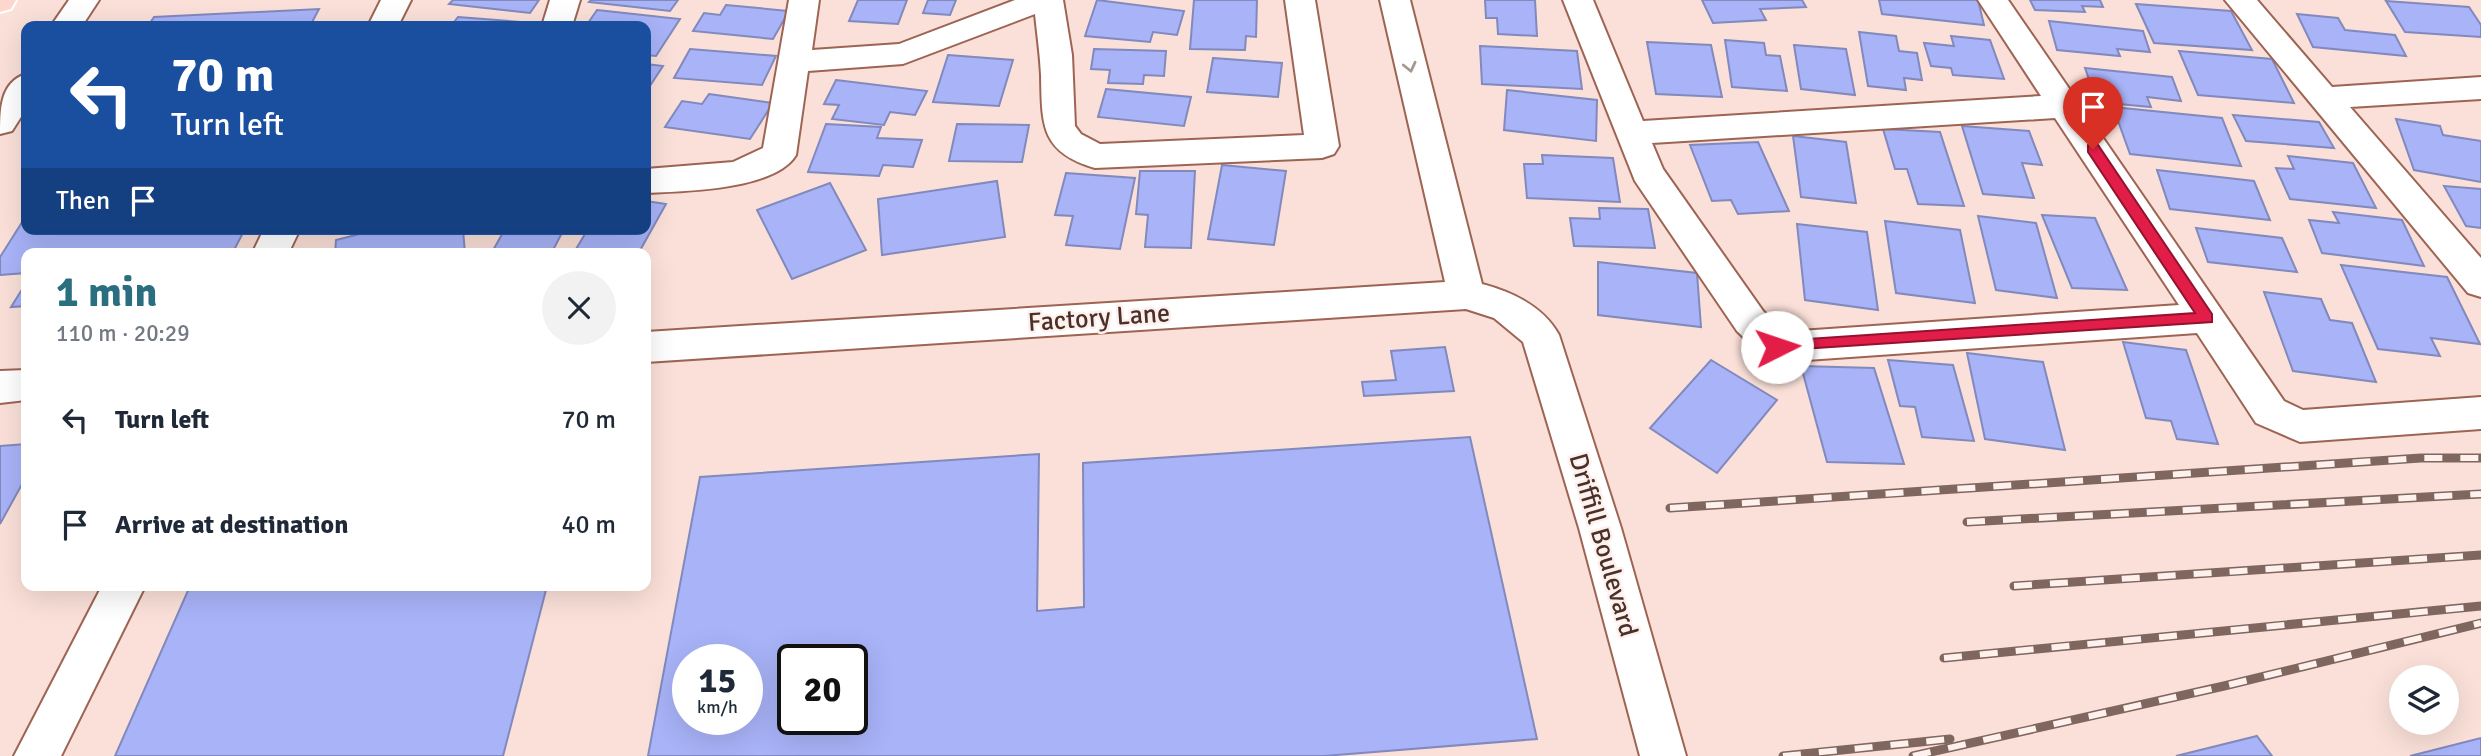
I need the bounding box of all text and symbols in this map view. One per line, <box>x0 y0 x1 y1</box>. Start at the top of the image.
text: 70 m <box>171 45 274 105</box>
icon: left <box>56 49 147 140</box>
one-way arrow <box>1402 60 1416 72</box>
pin <box>2063 77 2123 149</box>
icon: arrive <box>2074 88 2112 126</box>
text: Turn left <box>171 105 284 144</box>
icon: arrive <box>124 182 162 220</box>
text: Then <box>56 185 110 217</box>
text: 1 min <box>56 267 157 318</box>
button: close <box>542 271 616 345</box>
street label: Factory Lane <box>1027 297 1171 339</box>
position arrow <box>1740 310 1814 384</box>
text: 110 m · 20:29 <box>56 319 190 348</box>
icon: left <box>56 401 94 439</box>
text: Turn left <box>115 404 209 436</box>
text: 70 m <box>561 404 616 436</box>
street label: Driffill Boulevard <box>1562 450 1644 640</box>
icon: arrive <box>56 506 94 544</box>
text: Arrive at destination <box>115 509 348 541</box>
text: 40 m <box>561 509 616 541</box>
speed limit sign: 20 <box>777 644 868 735</box>
text: 15 <box>699 659 736 702</box>
map controls <box>2389 665 2459 735</box>
button: layers <box>2389 665 2459 735</box>
text: km/h <box>697 696 738 718</box>

